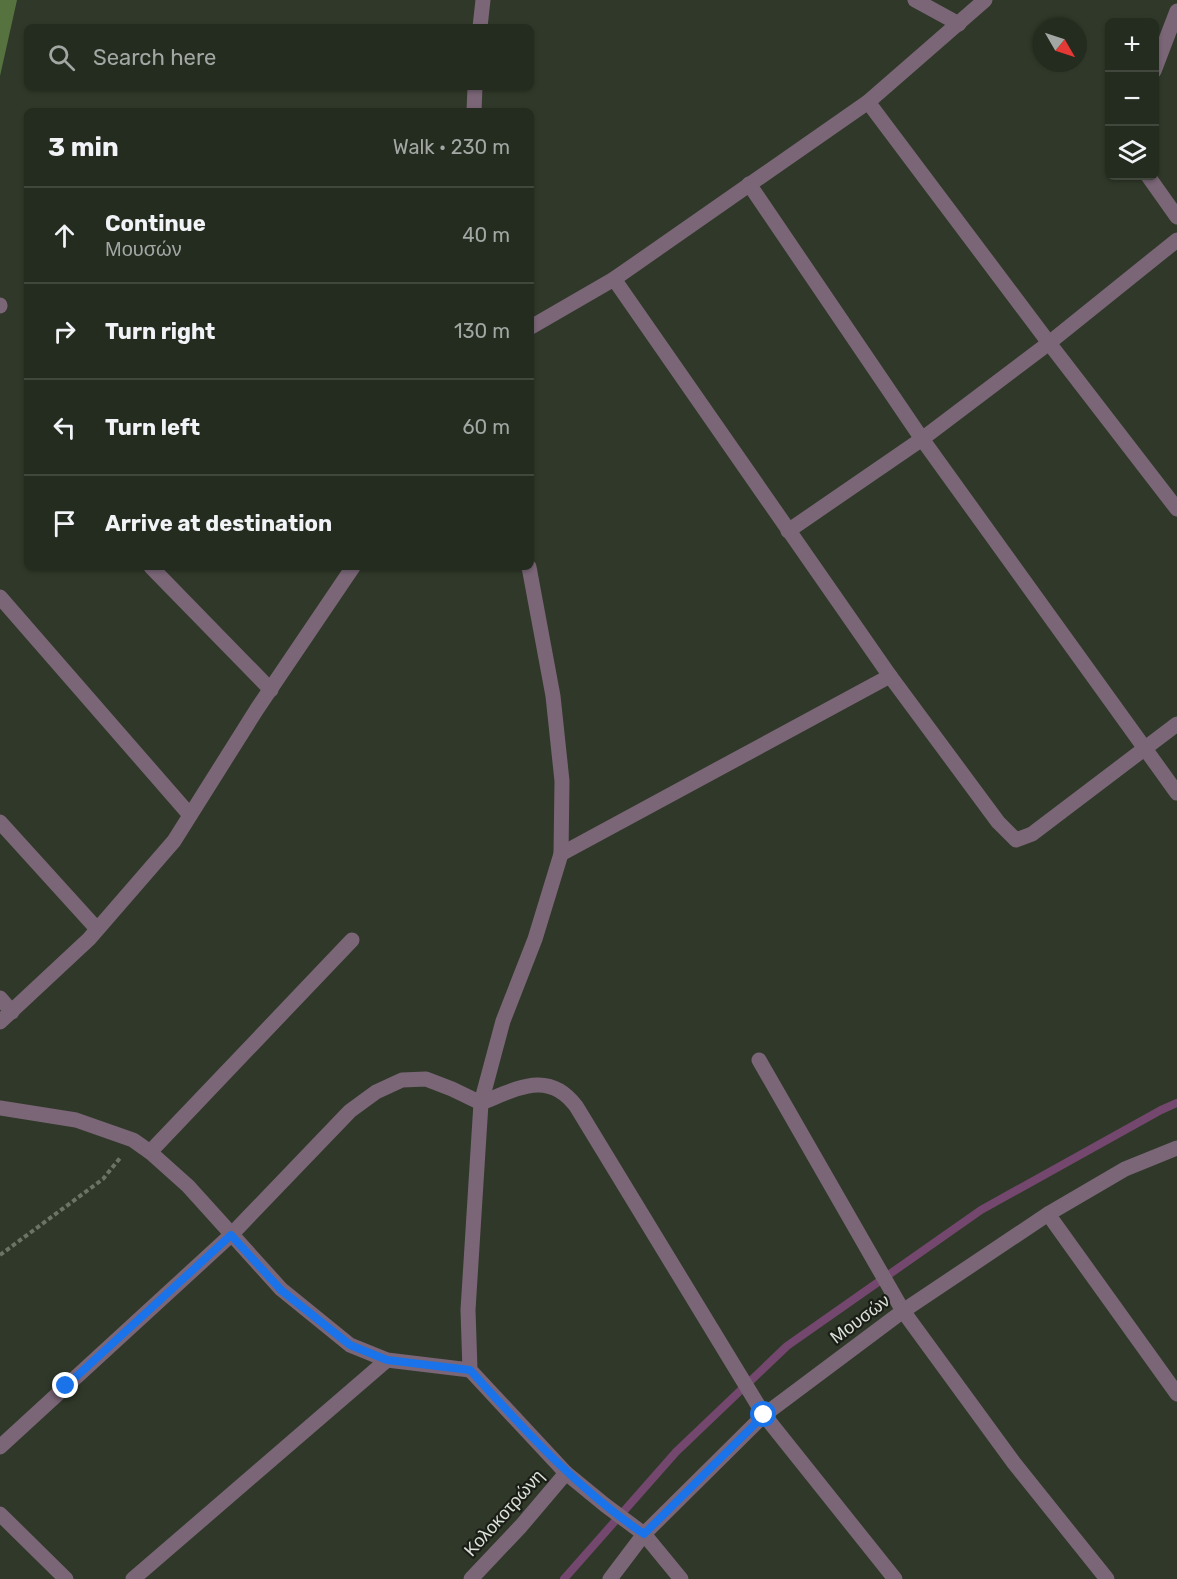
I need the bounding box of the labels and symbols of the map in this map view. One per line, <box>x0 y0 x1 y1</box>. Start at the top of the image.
north arrow <box>1033 18 1087 72</box>
street label: Μουσών <box>826 1289 894 1349</box>
route end <box>52 1372 78 1398</box>
route start <box>750 1401 776 1427</box>
street label: Κολοκοτρώνη <box>459 1465 549 1561</box>

